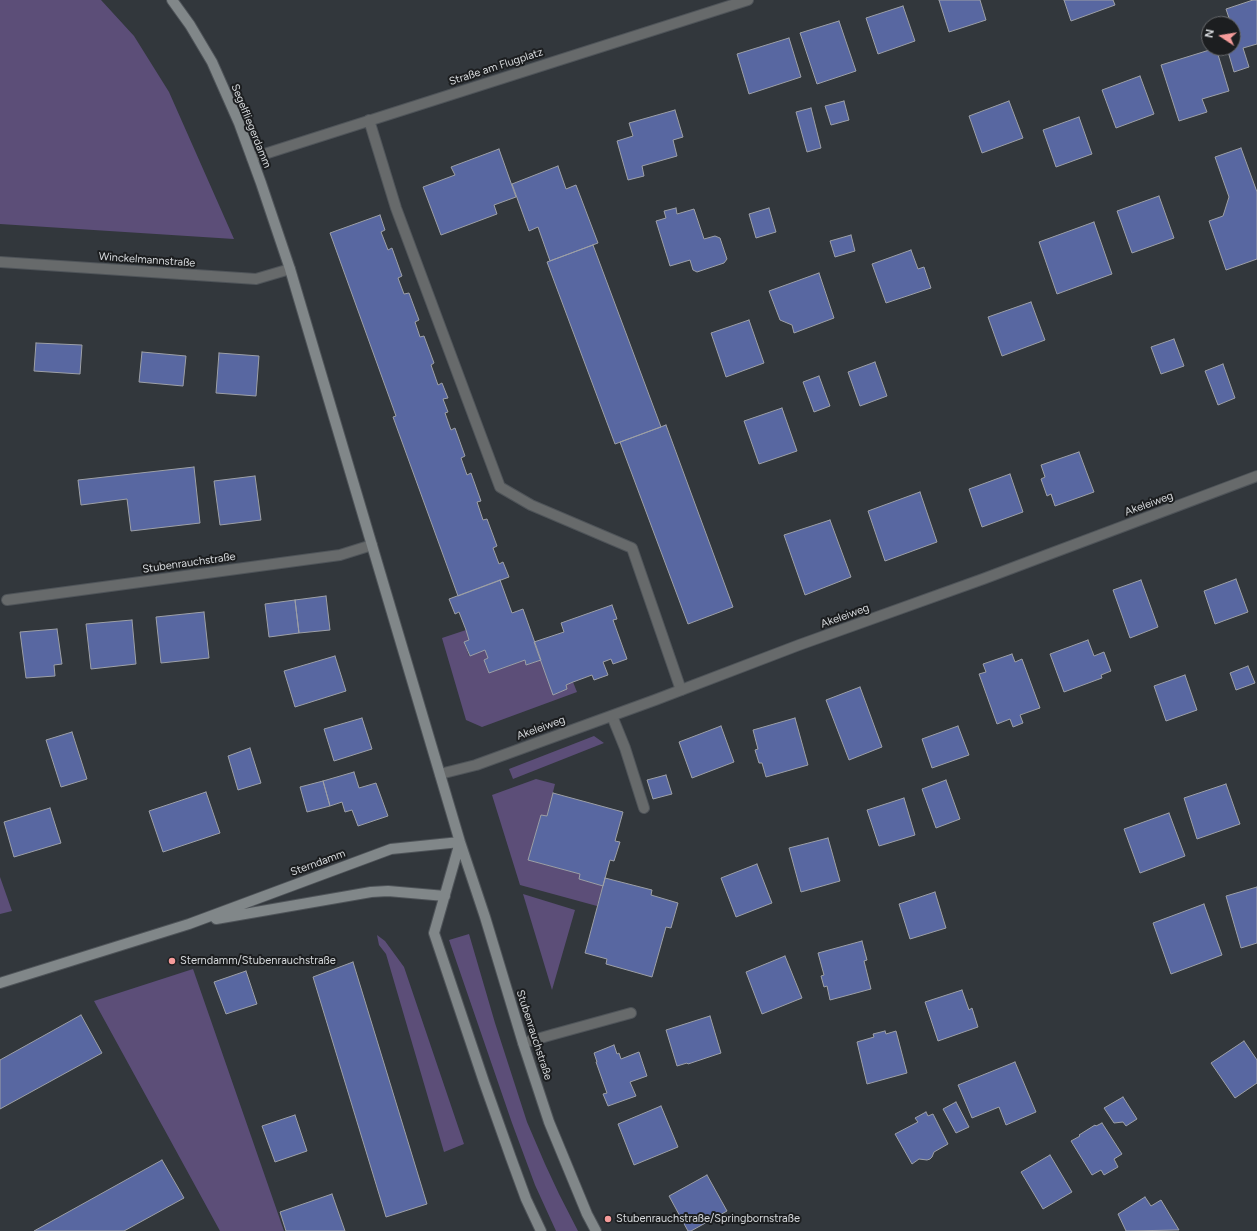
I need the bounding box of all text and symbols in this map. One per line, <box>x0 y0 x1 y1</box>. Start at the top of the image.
north arrow <box>1201 16 1241 56</box>
text: N <box>1203 28 1217 39</box>
street label: Straße am Flugplatz <box>447 46 545 88</box>
street label: Segelfliegerdamm <box>228 82 274 170</box>
street label: Winckelmannstraße <box>98 250 196 270</box>
street label: Akeleiweg <box>1123 489 1175 519</box>
street label: Stubenrauchstraße <box>142 550 236 576</box>
street label: Akeleiweg <box>819 601 871 631</box>
street label: Akeleiweg <box>515 713 567 743</box>
street label: Sterndamm <box>289 847 347 879</box>
place label: Sterndamm/Stubenrauchstraße <box>180 954 336 968</box>
marker: Sterndamm/Stubenrauchstraße <box>167 956 177 966</box>
street label: Stubenrauchstraße <box>513 988 555 1082</box>
place label: Stubenrauchstraße/Springbornstraße <box>616 1212 800 1226</box>
marker: Stubenrauchstraße/Springbornstraße <box>603 1214 613 1224</box>

